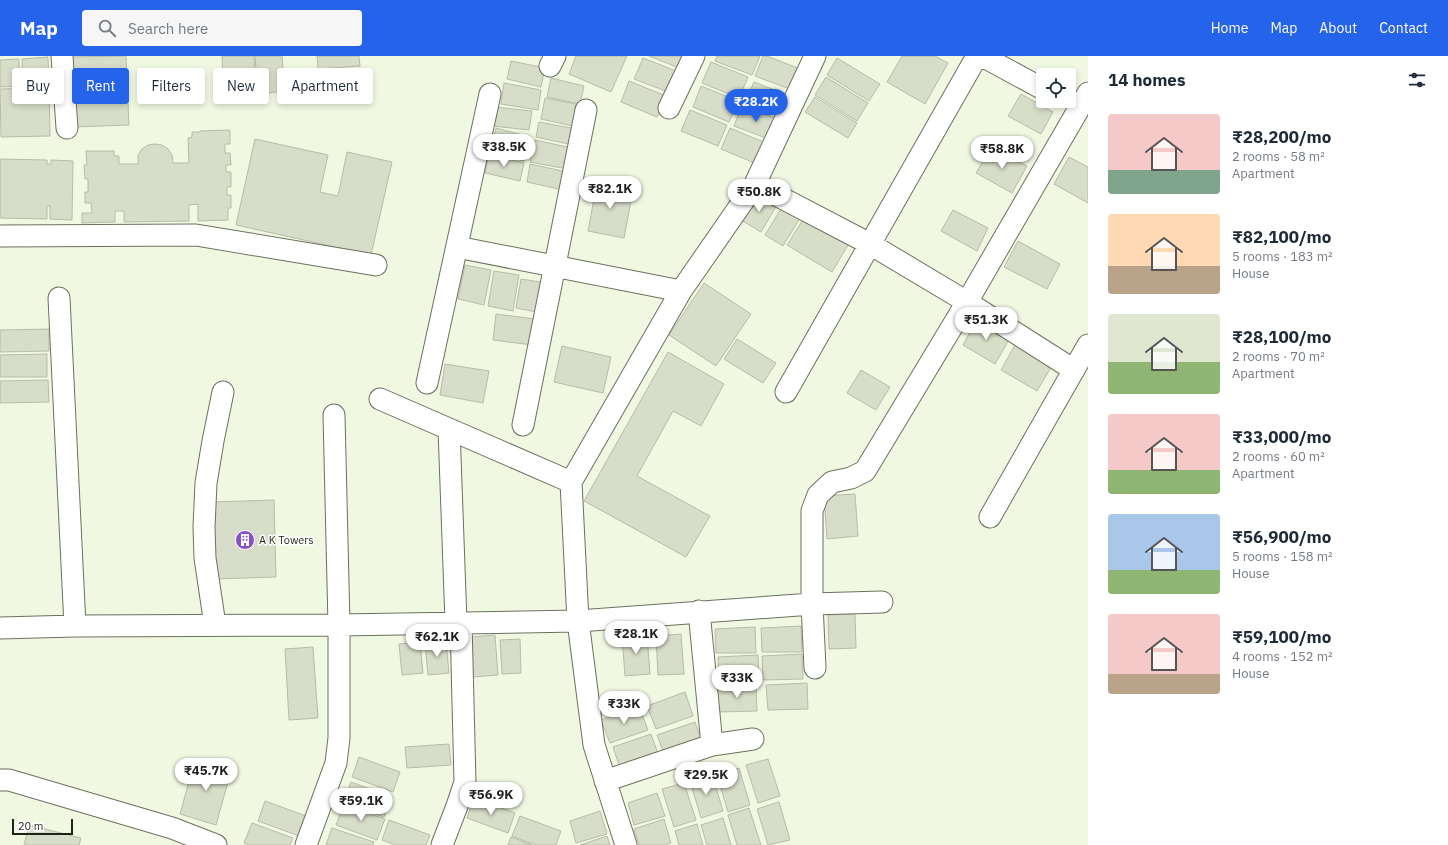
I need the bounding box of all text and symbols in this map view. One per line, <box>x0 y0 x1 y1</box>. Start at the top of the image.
search box <box>82 10 362 46</box>
text: Map <box>20 16 58 40</box>
icon: search <box>96 17 118 39</box>
text: Search here <box>128 19 208 38</box>
text: Home <box>1211 19 1248 37</box>
text: Map <box>1270 19 1297 37</box>
text: About <box>1319 19 1357 37</box>
text: Contact <box>1379 19 1428 37</box>
chip: Buy <box>12 68 64 104</box>
chip: Rent <box>72 68 129 104</box>
chip: Filters <box>137 68 205 104</box>
chip: New <box>213 68 269 104</box>
chip: Apartment <box>277 68 373 104</box>
map controls <box>1036 68 1076 108</box>
button: locate <box>1036 68 1076 108</box>
text: 14 homes <box>1108 69 1185 91</box>
icon: filters <box>1406 69 1428 91</box>
pin: ₹28.2K <box>723 89 789 123</box>
text: ₹28.2K <box>734 93 778 110</box>
text: ₹28,200/mo <box>1232 126 1331 148</box>
icon: home <box>1140 130 1188 178</box>
pin: ₹38.5K <box>471 134 537 168</box>
pin: ₹58.8K <box>969 136 1035 170</box>
text: ₹38.5K <box>482 138 526 155</box>
text: ₹58.8K <box>980 140 1024 157</box>
text: 2 rooms · 58 m² <box>1232 148 1325 165</box>
text: Apartment <box>1232 165 1295 182</box>
pin: ₹82.1K <box>577 176 643 210</box>
pin: ₹50.8K <box>726 179 792 213</box>
text: ₹82.1K <box>588 180 632 197</box>
text: ₹50.8K <box>737 183 781 200</box>
text: ₹82,100/mo <box>1232 226 1331 248</box>
icon: home <box>1140 230 1188 278</box>
text: 5 rooms · 183 m² <box>1232 248 1333 265</box>
text: House <box>1232 265 1269 282</box>
pin: ₹51.3K <box>953 307 1019 341</box>
text: ₹51.3K <box>964 311 1008 328</box>
text: ₹28,100/mo <box>1232 326 1331 348</box>
icon: home <box>1140 330 1188 378</box>
text: 2 rooms · 70 m² <box>1232 348 1325 365</box>
text: Apartment <box>1232 365 1295 382</box>
text: ₹33,000/mo <box>1232 426 1331 448</box>
icon: home <box>1140 430 1188 478</box>
text: 2 rooms · 60 m² <box>1232 448 1325 465</box>
text: Apartment <box>1232 465 1295 482</box>
text: ₹56,900/mo <box>1232 526 1331 548</box>
building icon: A K Towers <box>234 529 256 551</box>
icon: home <box>1140 530 1188 578</box>
place label: A K Towers <box>259 533 314 547</box>
text: 5 rooms · 158 m² <box>1232 548 1333 565</box>
text: House <box>1232 565 1269 582</box>
pin: ₹28.1K <box>603 621 669 655</box>
pin: ₹62.1K <box>404 624 470 658</box>
text: ₹28.1K <box>614 625 658 642</box>
text: ₹59,100/mo <box>1232 626 1331 648</box>
text: ₹62.1K <box>415 628 459 645</box>
icon: home <box>1140 630 1188 678</box>
text: 4 rooms · 152 m² <box>1232 648 1333 665</box>
pin: ₹33K <box>713 665 761 699</box>
text: House <box>1232 665 1269 682</box>
text: ₹33K <box>721 669 753 686</box>
pin: ₹33K <box>600 691 648 725</box>
text: ₹33K <box>608 695 640 712</box>
pin: ₹45.7K <box>173 758 239 792</box>
text: ₹45.7K <box>184 762 228 779</box>
pin: ₹29.5K <box>673 762 739 796</box>
text: ₹29.5K <box>684 766 728 783</box>
pin: ₹56.9K <box>458 782 524 816</box>
text: ₹56.9K <box>469 786 513 803</box>
pin: ₹59.1K <box>328 788 394 822</box>
text: ₹59.1K <box>339 792 383 809</box>
scale bar <box>12 817 73 836</box>
text: 20 m <box>18 819 43 833</box>

